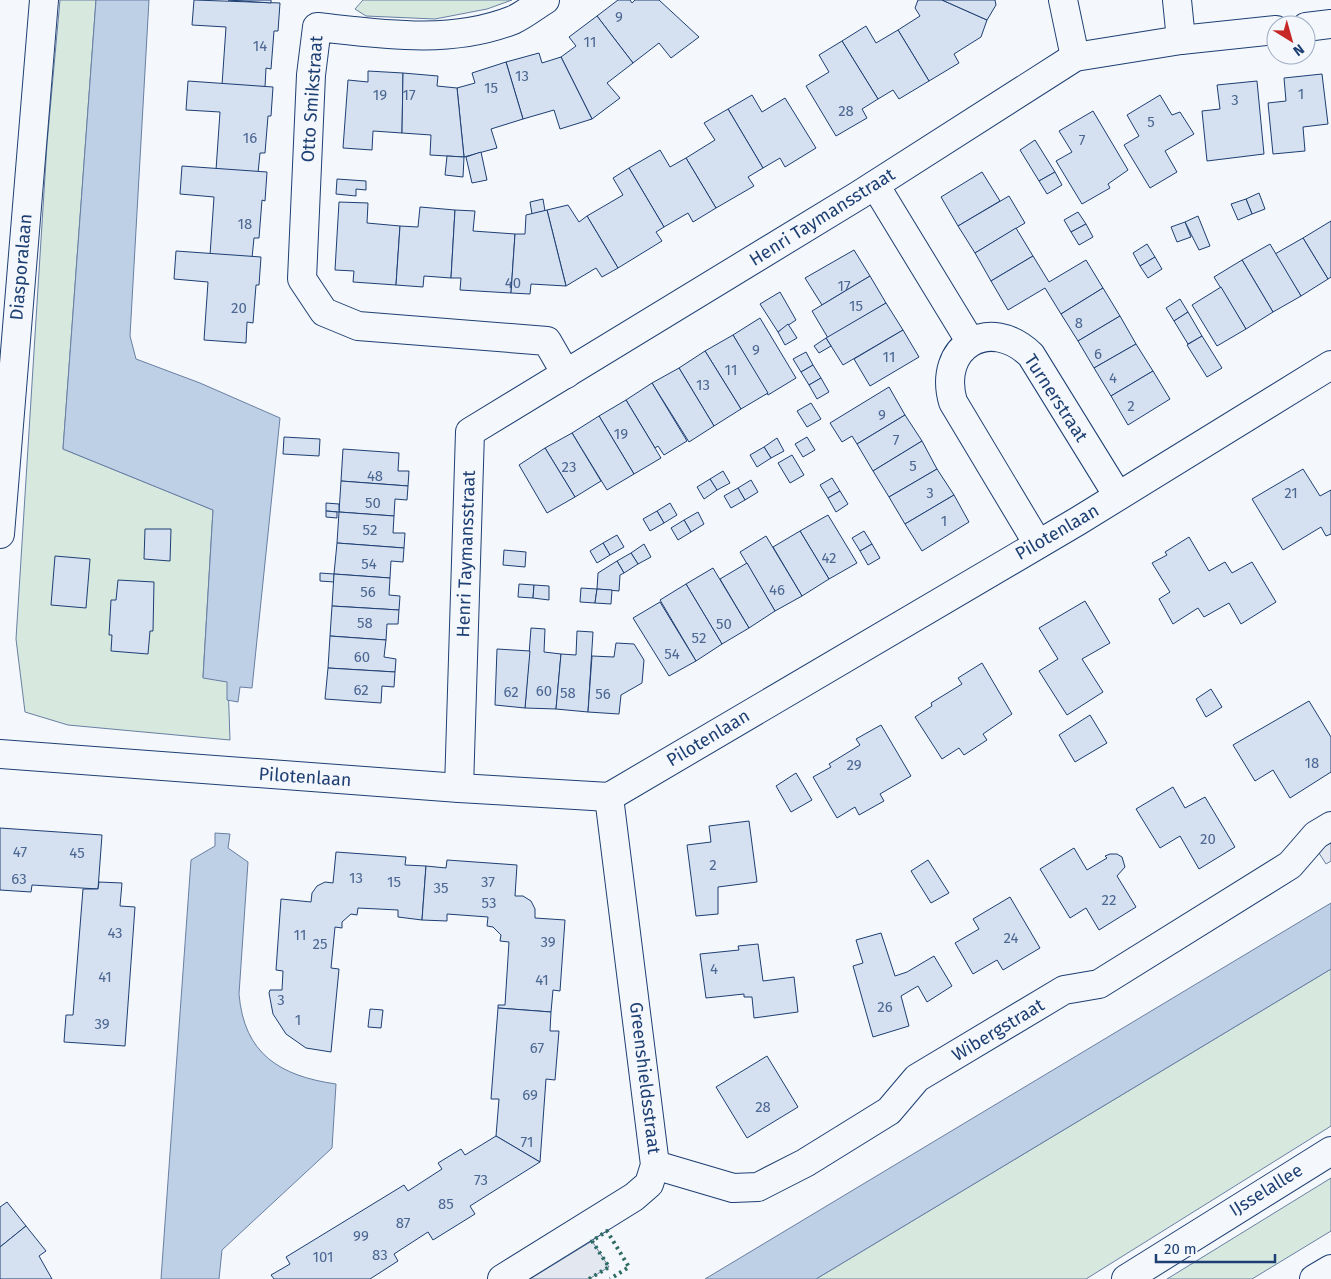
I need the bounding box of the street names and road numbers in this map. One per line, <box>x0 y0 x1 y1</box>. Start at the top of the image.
street label: Otto Smikstraat <box>297 34 327 163</box>
street label: Henri Taymansstraat <box>745 163 899 271</box>
street label: Diasporalaan <box>5 213 37 321</box>
street label: Turnerstraat <box>1019 350 1093 446</box>
street label: Henri Taymansstraat <box>452 469 480 638</box>
street label: Pilotenlaan <box>1011 499 1103 565</box>
street label: Pilotenlaan <box>662 705 754 771</box>
street label: Pilotenlaan <box>258 763 352 791</box>
street label: Wibergstraat <box>948 994 1048 1066</box>
street label: Greenshieldsstraat <box>625 1001 665 1156</box>
street label: IJsselallee <box>1225 1159 1307 1221</box>

